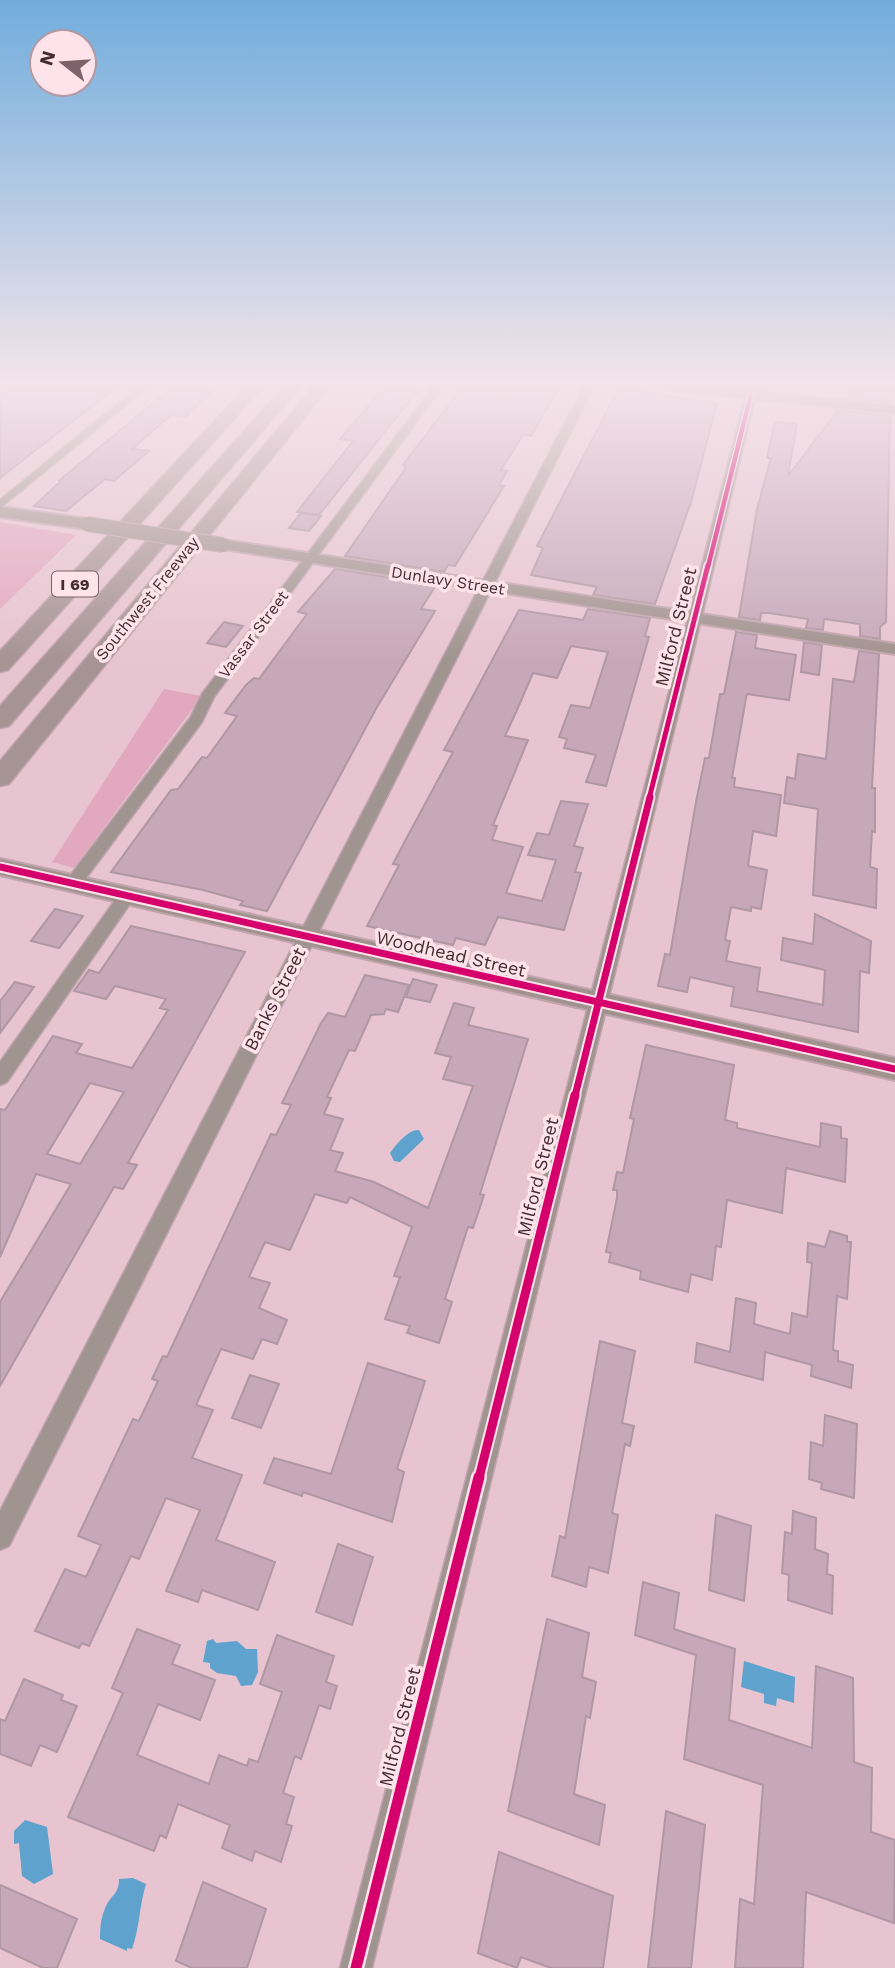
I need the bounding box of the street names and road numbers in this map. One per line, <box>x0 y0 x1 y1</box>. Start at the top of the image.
street label: Southwest Freeway <box>92 532 203 664</box>
street label: Dunlavy Street <box>390 562 506 599</box>
street label: Milford Street <box>651 565 701 689</box>
road number: I 69 <box>52 572 98 596</box>
street label: Vassar Street <box>214 587 293 682</box>
street label: Woodhead Street <box>374 926 528 981</box>
street label: Banks Street <box>240 943 310 1054</box>
street label: Milford Street <box>513 1115 563 1239</box>
street label: Milford Street <box>375 1665 425 1789</box>

